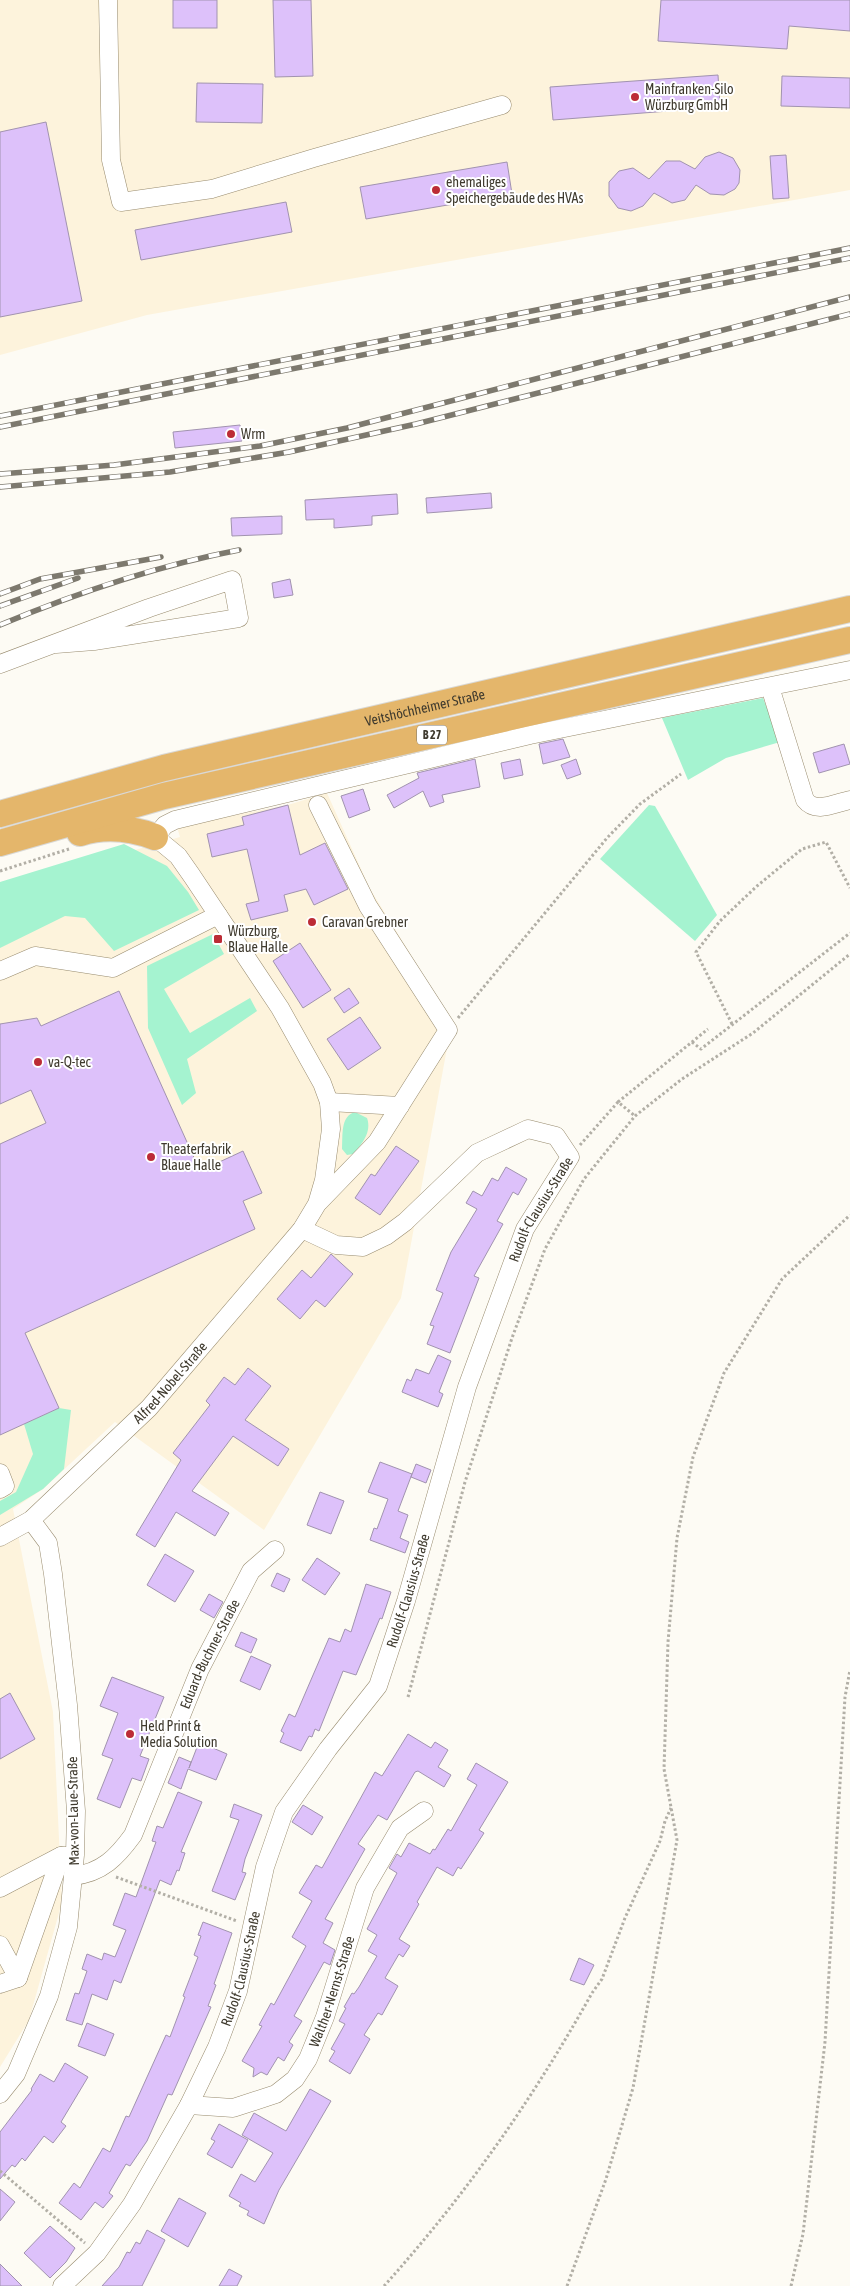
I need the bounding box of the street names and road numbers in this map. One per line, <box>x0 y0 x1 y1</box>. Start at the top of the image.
street label: Veitshöchheimer Straße <box>363 686 486 729</box>
road number: B 27 <box>417 726 447 744</box>
street label: Rudolf-Clausius-Straße <box>506 1154 576 1264</box>
street label: Alfred-Nobel-Straße <box>130 1338 210 1427</box>
street label: Rudolf-Clausius-Straße <box>383 1532 433 1650</box>
street label: Eduard-Buchner-Straße <box>177 1597 243 1711</box>
street label: Max-von-Laue-Straße <box>64 1756 82 1866</box>
street label: Rudolf-Clausius-Straße <box>218 1910 263 2028</box>
street label: Walther-Nernst-Straße <box>306 1934 358 2049</box>

